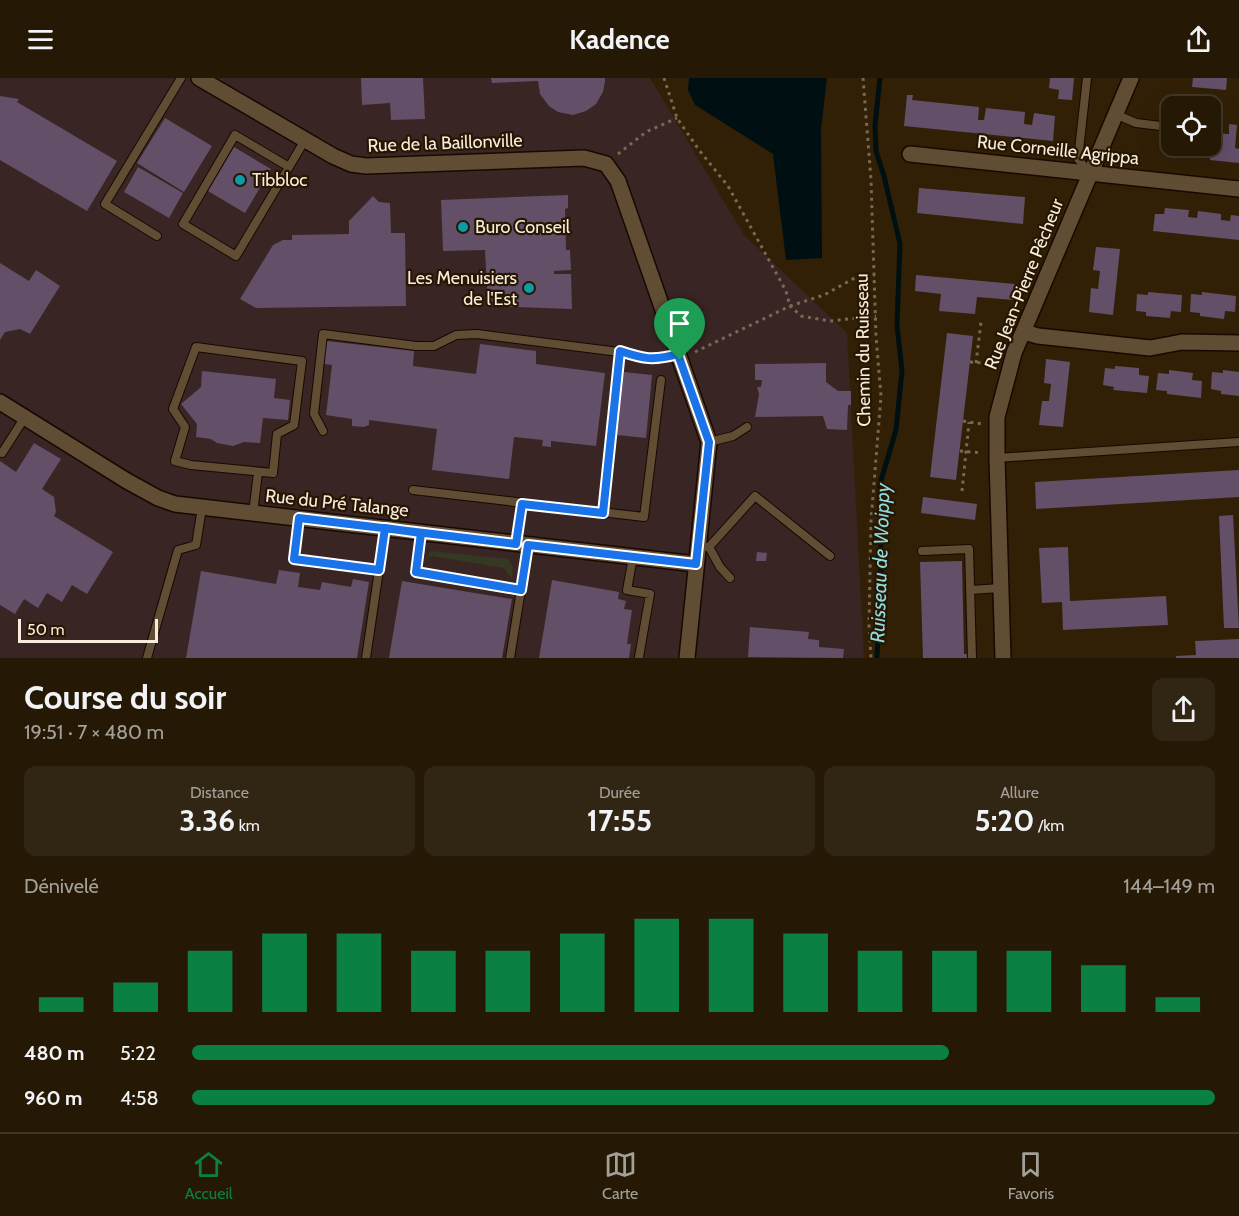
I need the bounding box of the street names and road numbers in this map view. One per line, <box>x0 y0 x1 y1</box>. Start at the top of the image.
street label: Rue de la Baillonville <box>367 129 523 157</box>
street label: Rue Corneille Agrippa <box>976 131 1140 169</box>
street label: Rue Jean-Pierre Pêcheur <box>980 195 1068 373</box>
street label: Chemin du Ruisseau <box>851 273 875 427</box>
street label: Rue du Pré Talange <box>264 485 410 521</box>

